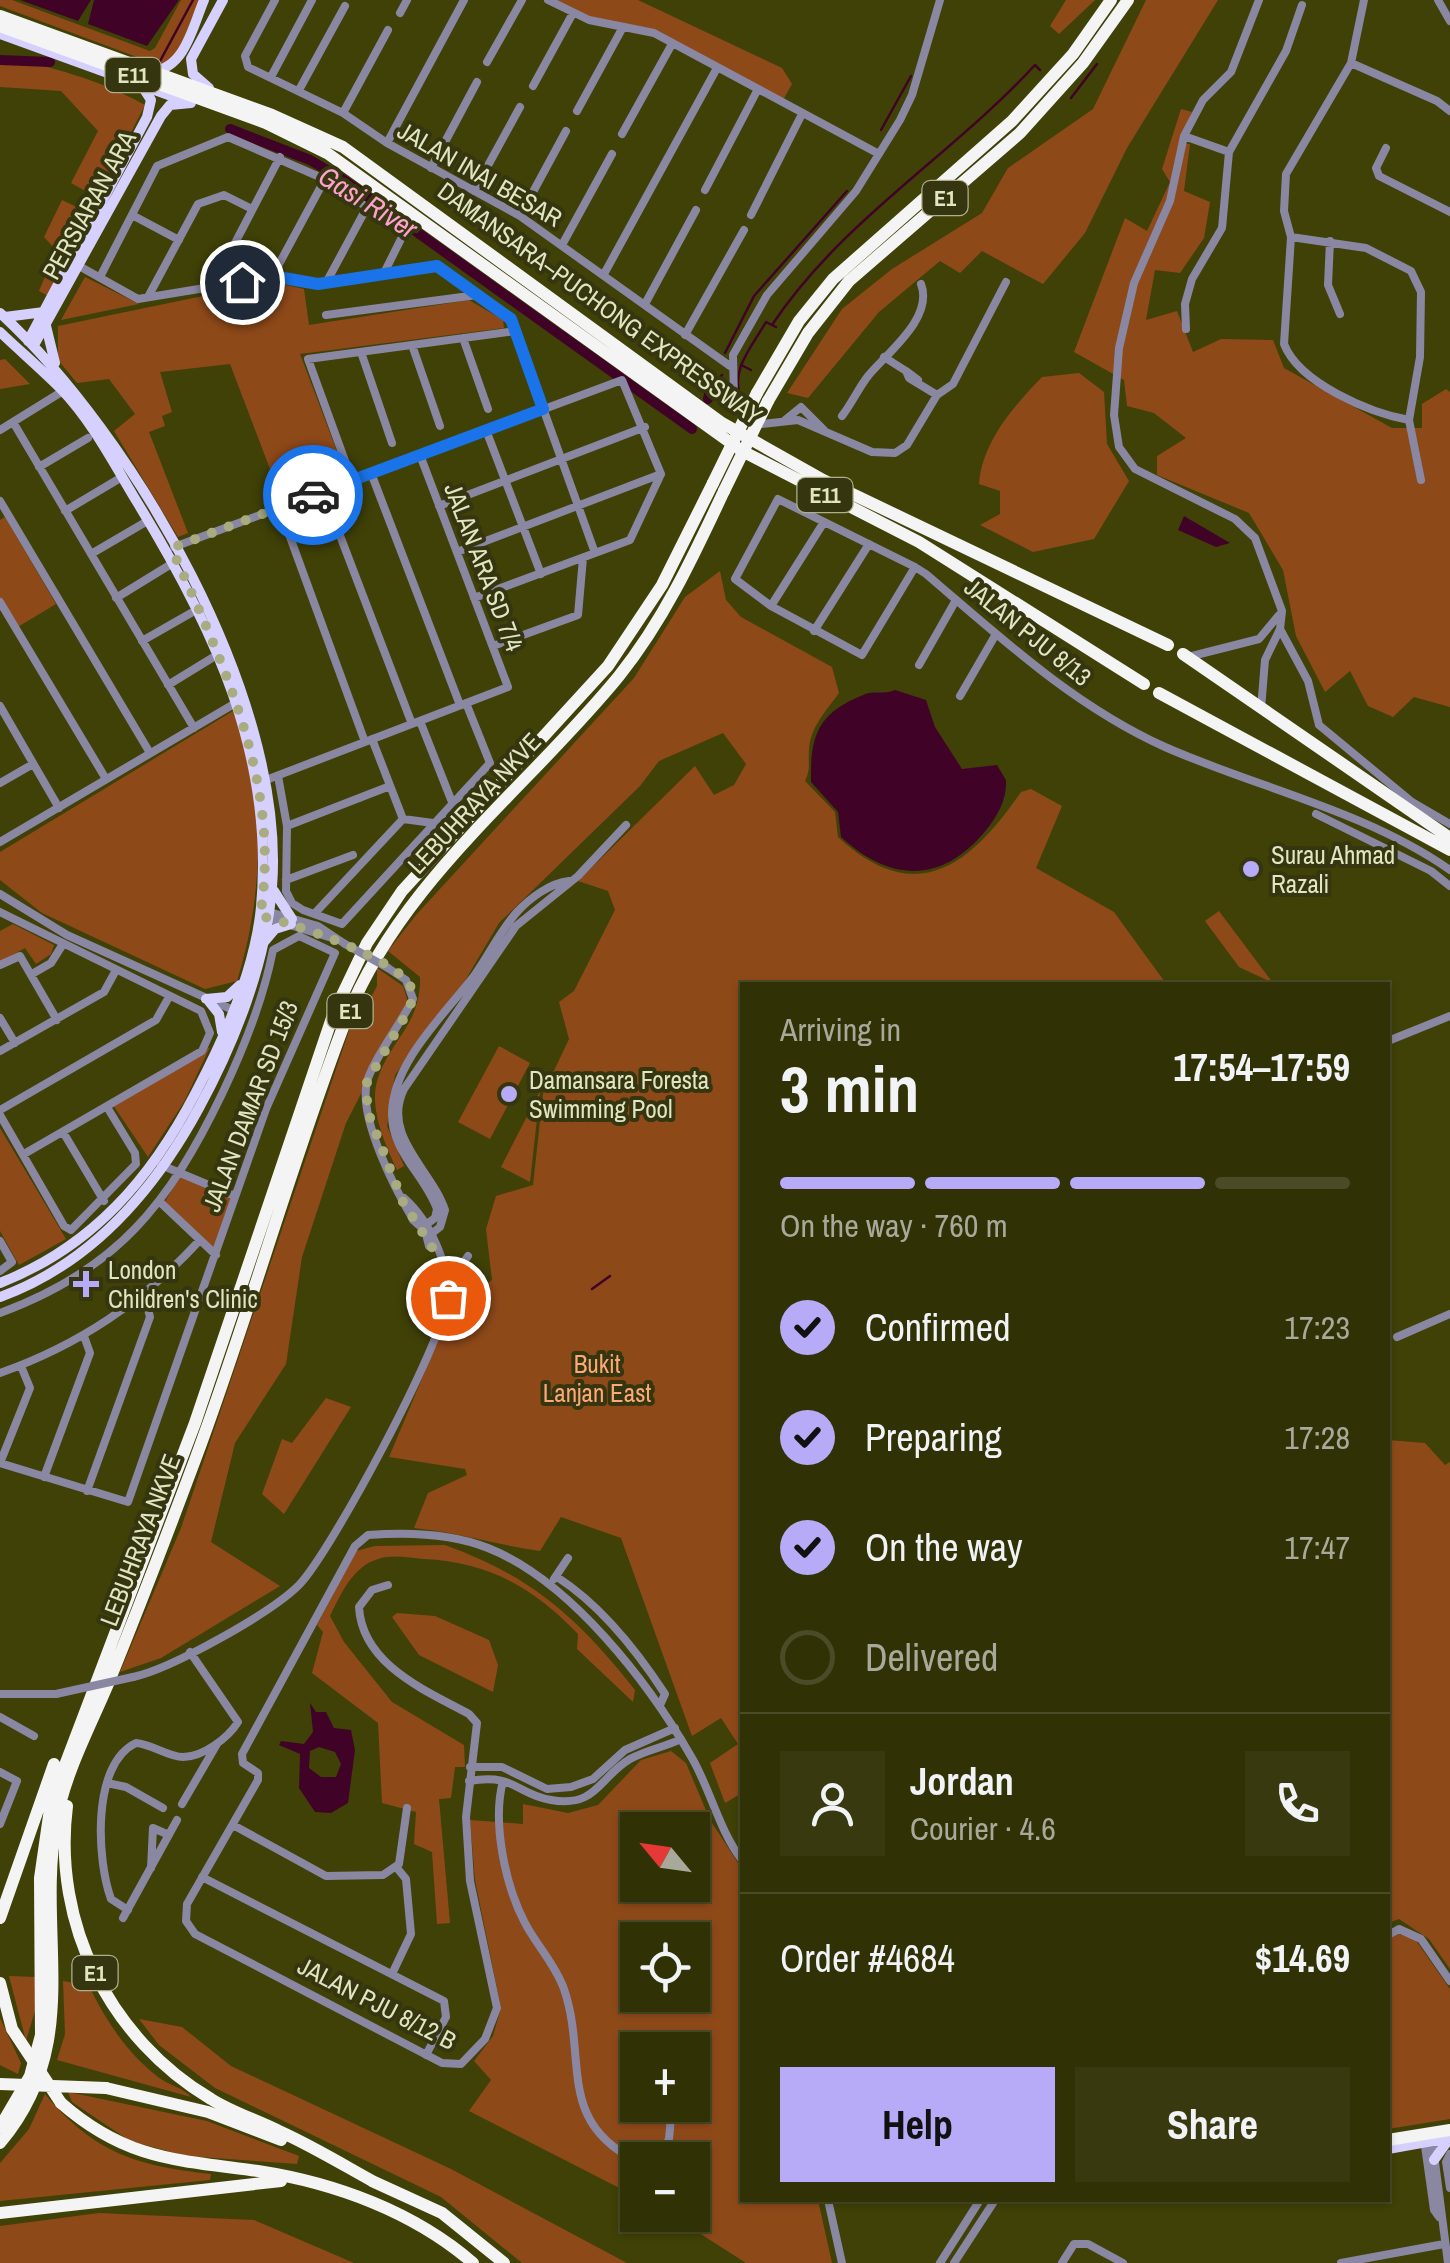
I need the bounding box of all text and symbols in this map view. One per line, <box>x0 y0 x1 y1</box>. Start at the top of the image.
road number: E11 <box>106 58 160 92</box>
street label: JALAN INAI BESAR <box>392 113 569 235</box>
street label: PERSIARAN ARA <box>34 124 144 285</box>
water label: Gasi River <box>311 157 426 248</box>
street label: DAMANSARA–PUCHONG EXPRESSWAY <box>431 174 769 432</box>
road number: E1 <box>922 181 968 215</box>
pin <box>200 240 285 325</box>
icon: home <box>215 255 270 310</box>
courier <box>263 445 363 545</box>
icon: car <box>286 468 341 523</box>
street label: JALAN ARA SD 7/4 <box>436 478 532 656</box>
road number: E11 <box>798 478 852 512</box>
street label: JALAN PJU 8/13 <box>958 570 1098 694</box>
street label: LEBUHRAYA NKVE <box>400 725 548 881</box>
place label: Surau Ahmad Razali <box>1271 838 1395 901</box>
marker: Surau Ahmad Razali <box>1240 858 1262 880</box>
road number: E1 <box>328 994 372 1028</box>
street label: JALAN DAMAR SD 15/3 <box>194 996 306 1216</box>
text: Arriving in <box>780 1008 901 1051</box>
text: 17:54–17:59 <box>1173 1042 1350 1093</box>
text: 3 min <box>780 1045 919 1132</box>
place label: Damansara Foresta Swimming Pool <box>529 1063 710 1126</box>
marker: Damansara Foresta Swimming Pool <box>498 1083 520 1105</box>
text: On the way · 760 m <box>780 1204 1008 1247</box>
place label: London Children's Clinic <box>108 1253 258 1316</box>
pin <box>406 1256 491 1341</box>
marker: London Children's Clinic <box>73 1271 99 1297</box>
icon: bag <box>421 1271 476 1326</box>
icon: check <box>780 1300 835 1355</box>
text: Confirmed <box>865 1302 1010 1353</box>
text: 17:23 <box>1284 1306 1350 1349</box>
park label: Bukit Lanjan East <box>543 1347 651 1410</box>
icon: check <box>780 1410 835 1465</box>
text: Preparing <box>865 1412 1002 1463</box>
text: 17:28 <box>1284 1416 1350 1459</box>
street label: LEBUHRAYA NKVE <box>92 1449 188 1631</box>
icon: check <box>780 1520 835 1575</box>
text: On the way <box>865 1522 1023 1573</box>
text: 17:47 <box>1284 1526 1350 1569</box>
text: Delivered <box>865 1632 998 1683</box>
button: person <box>780 1751 885 1856</box>
button: phone <box>1245 1751 1350 1856</box>
text: Jordan <box>910 1756 1014 1807</box>
text: Courier · 4.6 <box>910 1807 1056 1850</box>
north arrow <box>620 1812 710 1902</box>
map controls <box>620 1812 710 2232</box>
button: locate <box>620 1922 710 2012</box>
text: Order #4684 <box>780 1933 955 1984</box>
text: $14.69 <box>1255 1933 1350 1984</box>
street label: JALAN PJU 8/12 B <box>292 1949 462 2057</box>
road number: E1 <box>72 1956 118 1990</box>
button: + <box>620 2032 710 2122</box>
button: Help <box>780 2067 1055 2182</box>
button: Share <box>1075 2067 1350 2182</box>
button: − <box>620 2142 710 2232</box>

